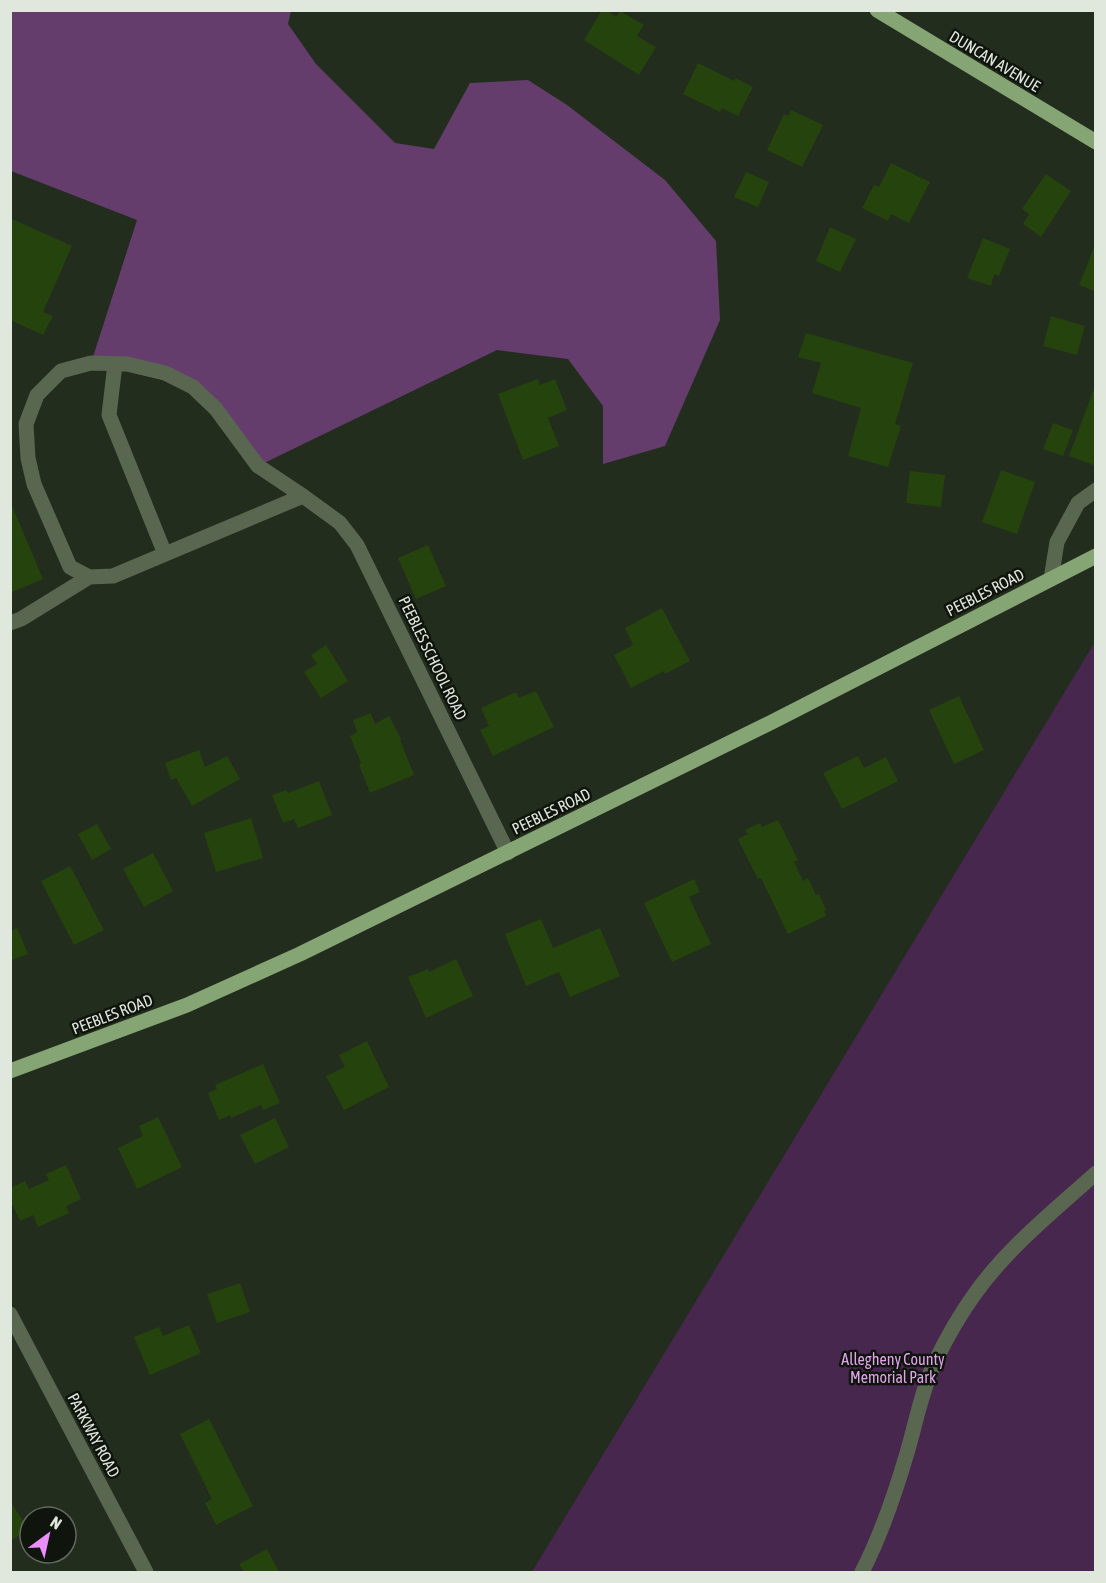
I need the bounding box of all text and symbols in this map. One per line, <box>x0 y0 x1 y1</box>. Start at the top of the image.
street label: DUNCAN AVENUE <box>946 27 1044 95</box>
street label: PEEBLES ROAD <box>943 565 1027 619</box>
street label: PEEBLES SCHOOL ROAD <box>395 593 471 723</box>
street label: PEEBLES ROAD <box>509 784 593 838</box>
street label: PEEBLES ROAD <box>69 990 155 1038</box>
park label: Allegheny County Memorial Park <box>841 1350 945 1386</box>
street label: PARKWAY ROAD <box>64 1390 124 1480</box>
north arrow <box>18 1505 78 1565</box>
text: N <box>47 1512 65 1533</box>

